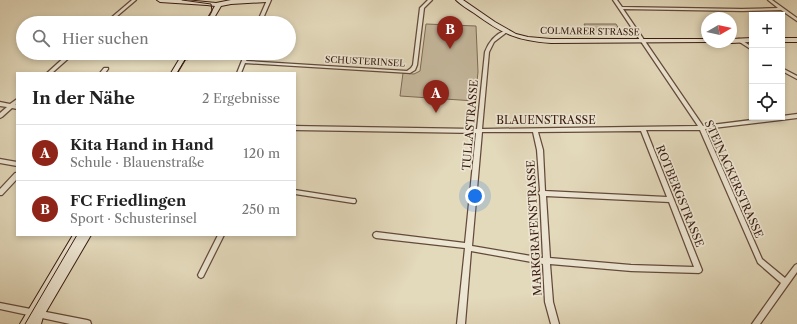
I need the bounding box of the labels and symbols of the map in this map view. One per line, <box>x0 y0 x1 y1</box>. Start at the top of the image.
north arrow <box>701 12 737 48</box>
pin: B <box>437 16 463 49</box>
street label: COLMARER STRASSE <box>540 25 640 37</box>
street label: SCHUSTERINSEL <box>325 53 405 69</box>
street label: TULLASTRASSE <box>459 79 481 171</box>
pin: A <box>423 80 449 113</box>
street label: BLAUENSTRASSE <box>496 113 596 127</box>
street label: STEINACKERSTRASSE <box>702 118 767 241</box>
street label: ROTBERGSTRASSE <box>653 143 707 250</box>
street label: MARKGRAFENSTRASSE <box>523 159 545 296</box>
your location <box>465 186 485 206</box>

